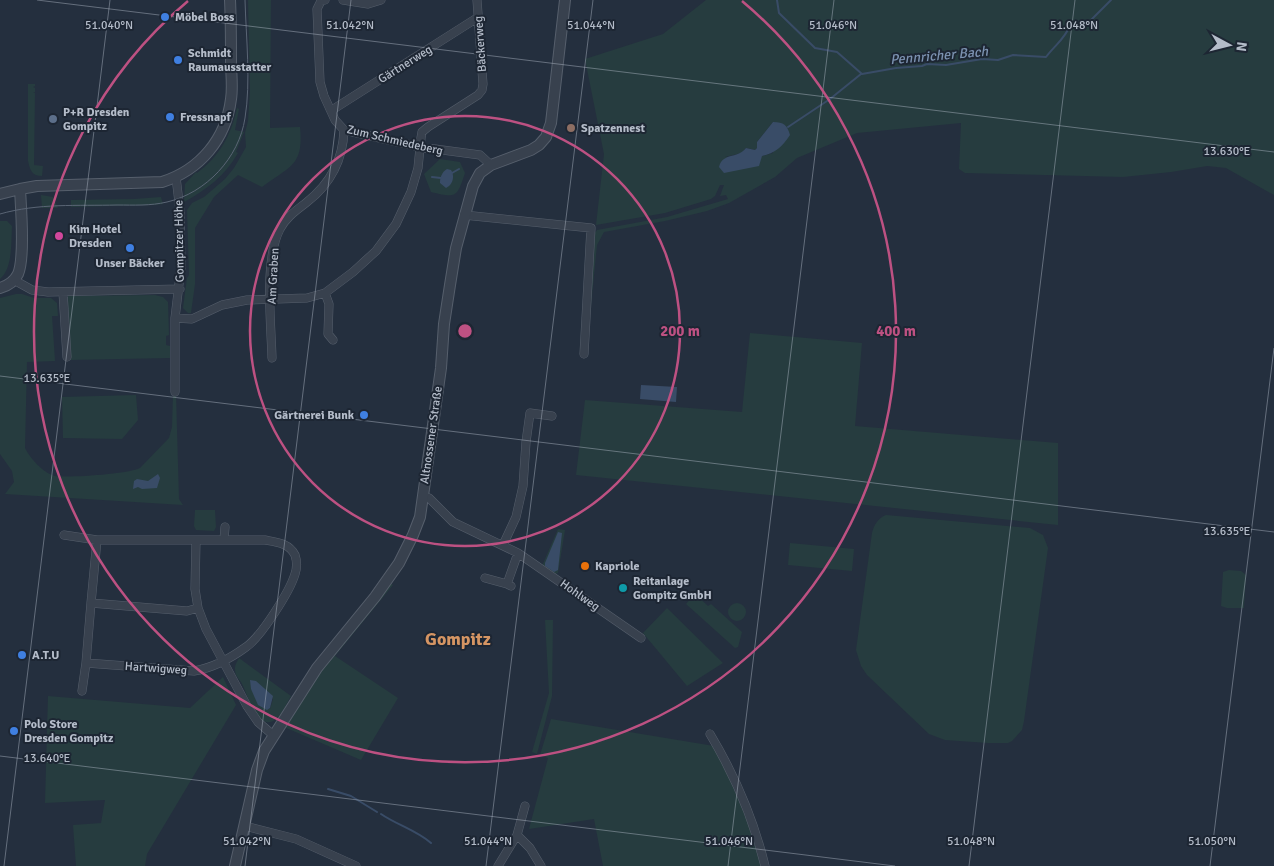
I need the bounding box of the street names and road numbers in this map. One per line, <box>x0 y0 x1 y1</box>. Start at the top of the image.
street label: Bäckerweg <box>471 15 490 73</box>
street label: Gärtnerweg <box>376 42 435 87</box>
street label: Zum Schmiedeberg <box>345 122 444 159</box>
street label: Gompitzer Höhe <box>171 200 188 282</box>
street label: Am Graben <box>265 247 282 305</box>
street label: Altnossener Straße <box>417 385 446 485</box>
street label: Hohlweg <box>557 576 603 615</box>
street label: Hartwigweg <box>124 659 188 678</box>

